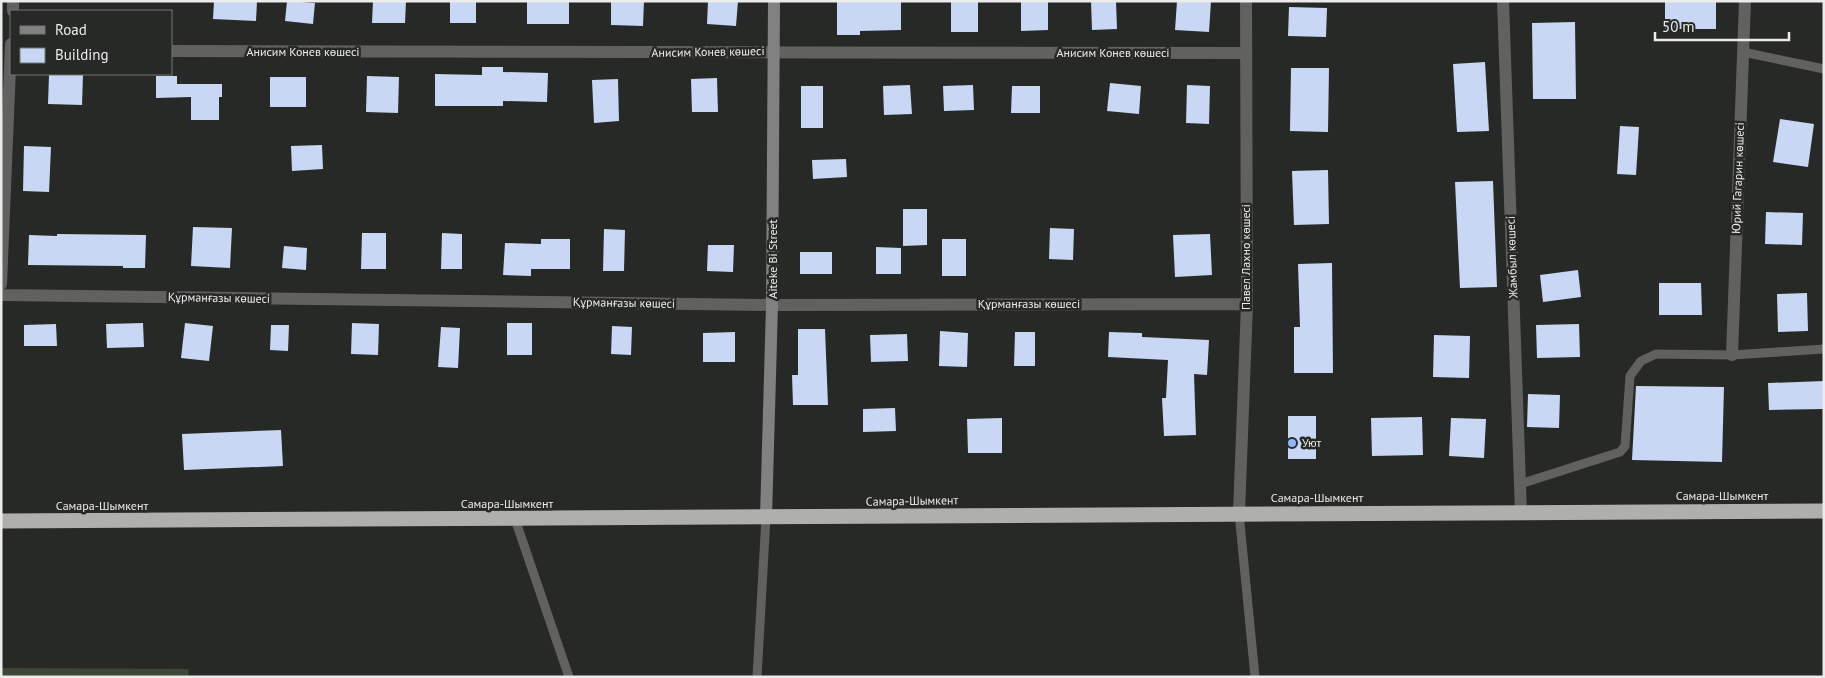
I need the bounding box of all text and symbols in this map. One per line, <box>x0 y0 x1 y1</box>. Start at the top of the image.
legend <box>10 10 172 75</box>
scale bar <box>1655 10 1789 42</box>
text: 50 m <box>1662 17 1695 36</box>
text: Road <box>55 20 87 39</box>
street label: Анисим Конев көшесі <box>651 43 765 60</box>
street label: Анисим Конев көшесі <box>246 44 360 59</box>
text: Building <box>55 45 109 64</box>
street label: Анисим Конев көшесі <box>1056 45 1170 60</box>
street label: Юрий Гагарин көшесі <box>1728 122 1747 234</box>
street label: Павел Лахно көшесі <box>1238 204 1253 310</box>
street label: Жамбыл көшесі <box>1503 216 1520 299</box>
street label: Aiteke Bi Street <box>765 219 780 299</box>
street label: Құрманғазы көшесі <box>168 289 270 306</box>
street label: Құрманғазы көшесі <box>573 294 675 311</box>
street label: Құрманғазы көшесі <box>978 296 1080 311</box>
place label: Уют <box>1302 435 1321 450</box>
marker: Уют <box>1286 437 1298 449</box>
street label: Самара-Шымкент <box>1676 488 1768 503</box>
street label: Самара-Шымкент <box>1271 490 1363 505</box>
street label: Самара-Шымкент <box>866 492 959 509</box>
street label: Самара-Шымкент <box>461 496 553 511</box>
street label: Самара-Шымкент <box>56 498 148 513</box>

